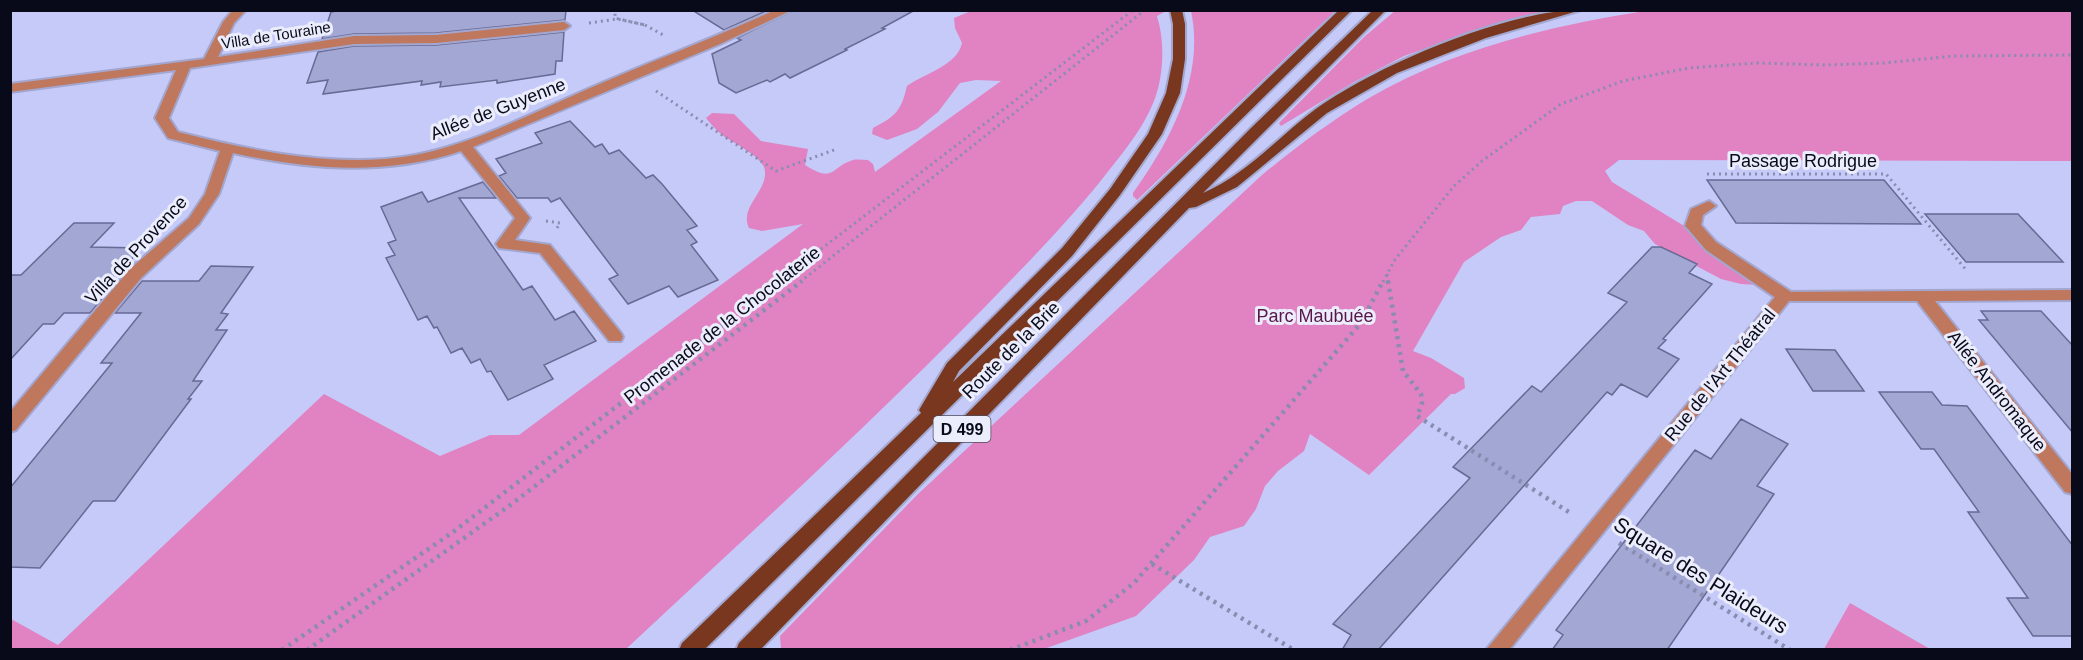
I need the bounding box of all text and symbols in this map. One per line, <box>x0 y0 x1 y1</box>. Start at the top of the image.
street label: Villa de Touraine <box>220 18 332 52</box>
street label: Allée de Guyenne <box>428 74 568 144</box>
street label: Passage Rodrigue <box>1729 151 1877 171</box>
street label: Villa de Provence <box>81 192 191 308</box>
street label: Promenade de la Chocolaterie <box>620 242 824 408</box>
street label: Route de la Brie <box>958 297 1064 403</box>
street label: Rue de l'Art Théatral <box>1661 305 1779 445</box>
park label: Parc Maubuée <box>1256 306 1374 326</box>
street label: Allée Andromaque <box>1944 327 2050 455</box>
road number: D 499 <box>934 416 990 442</box>
street label: Square des Plaideurs <box>1610 512 1792 638</box>

